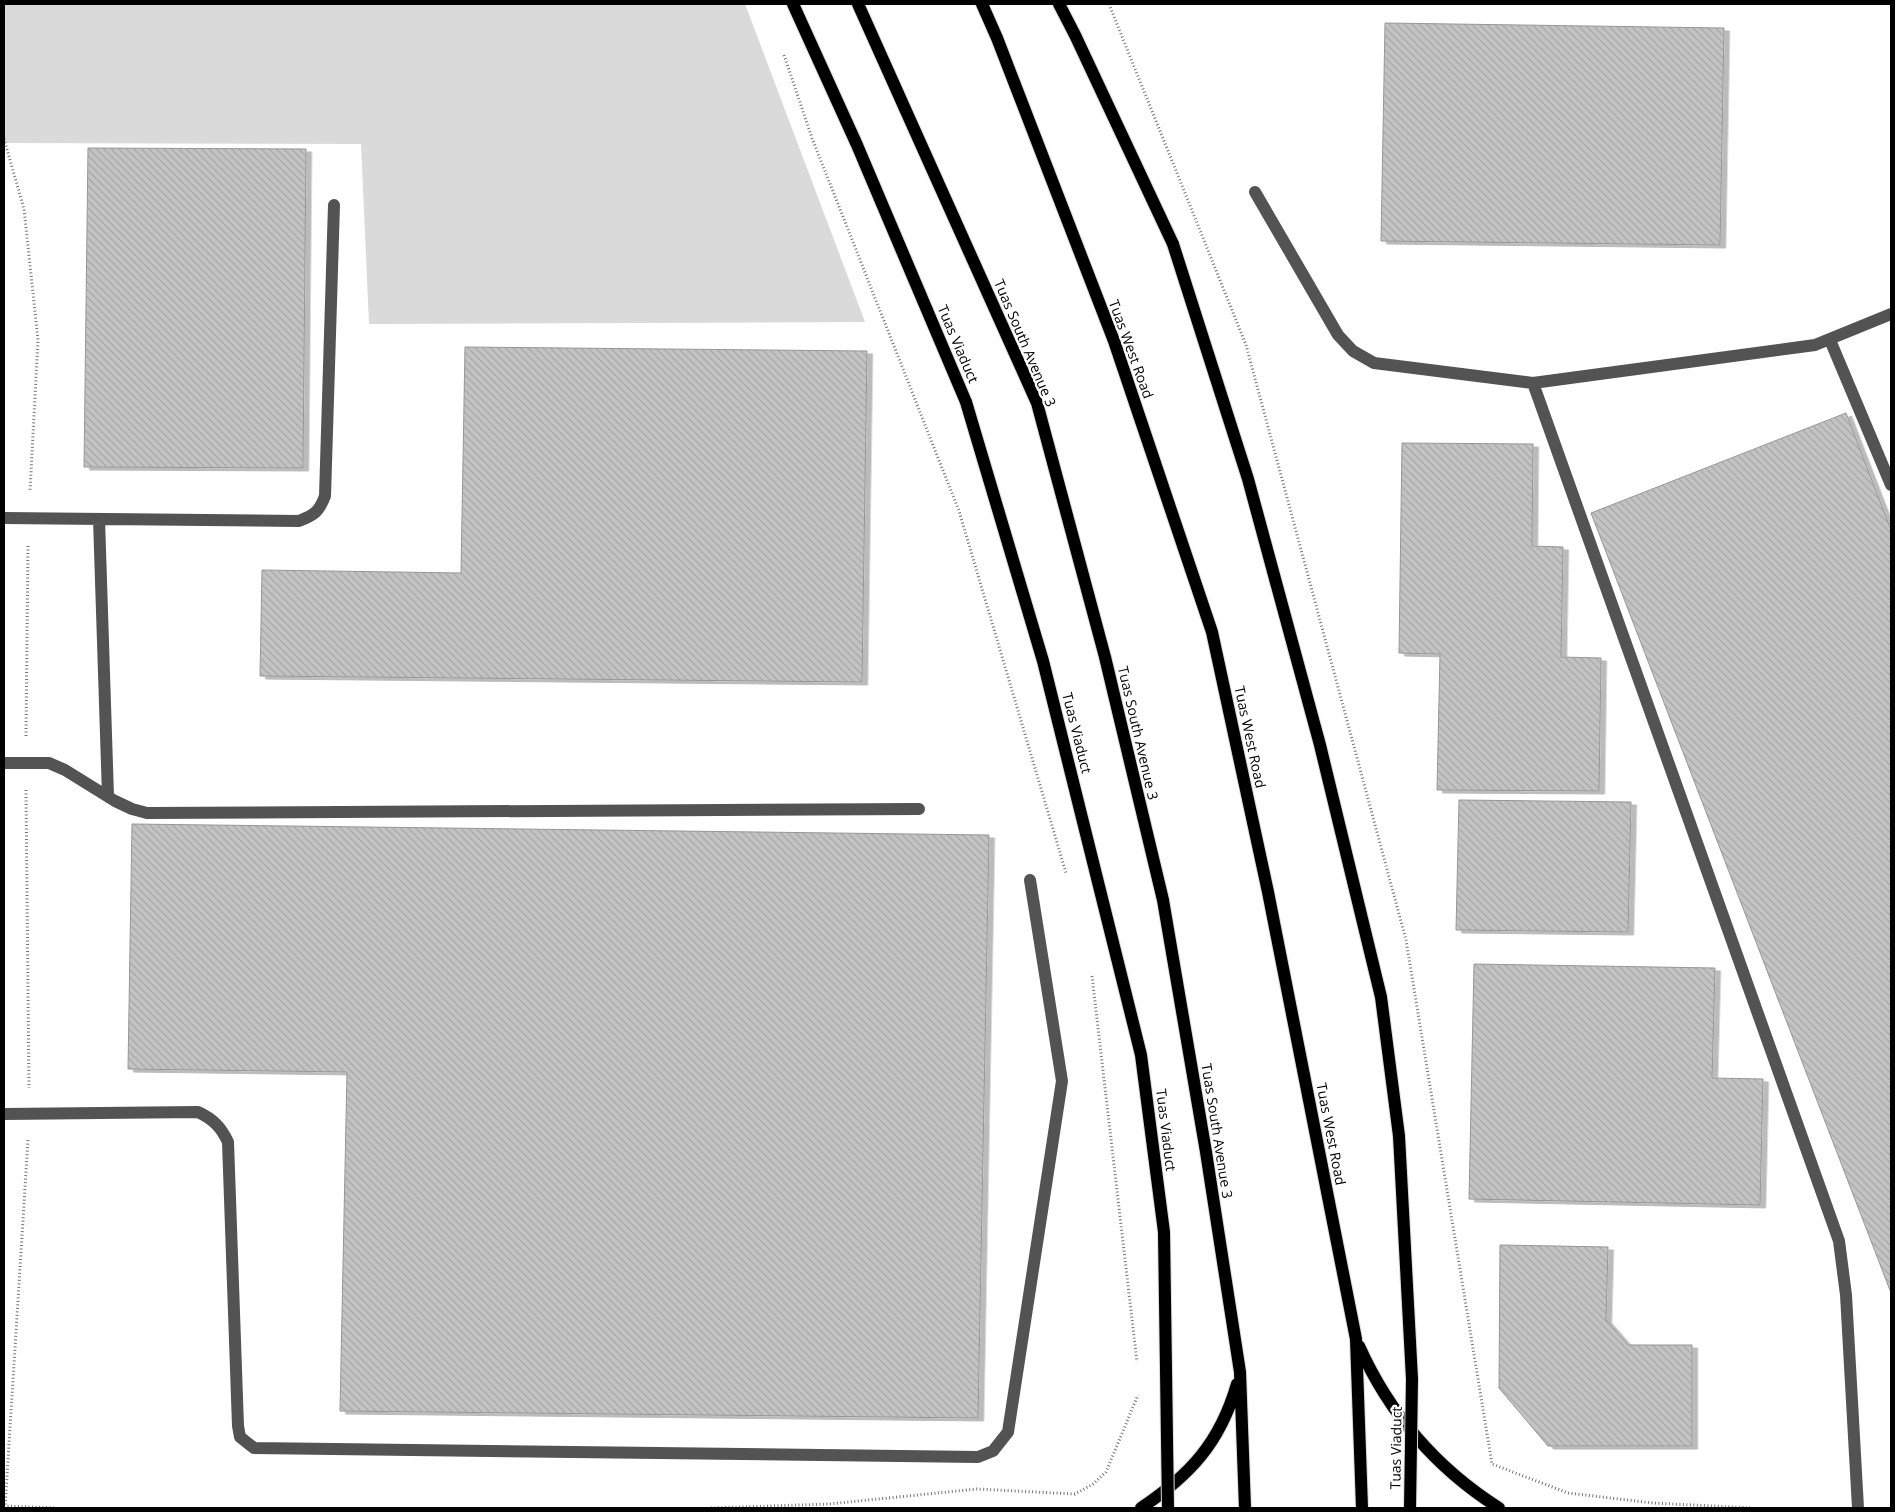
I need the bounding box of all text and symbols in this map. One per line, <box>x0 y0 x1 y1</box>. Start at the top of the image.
street label: Tuas South Avenue 3 <box>990 276 1061 409</box>
street label: Tuas West Road <box>1105 297 1158 401</box>
street label: Tuas Viaduct <box>934 302 983 386</box>
street label: Tuas South Avenue 3 <box>1114 664 1163 802</box>
street label: Tuas West Road <box>1230 684 1271 790</box>
street label: Tuas Viaduct <box>1058 690 1097 775</box>
street label: Tuas South Avenue 3 <box>1197 1062 1238 1200</box>
street label: Tuas West Road <box>1312 1081 1351 1187</box>
street label: Tuas Viaduct <box>1152 1088 1181 1172</box>
street label: Tuas Viaduct <box>1385 1406 1406 1490</box>

